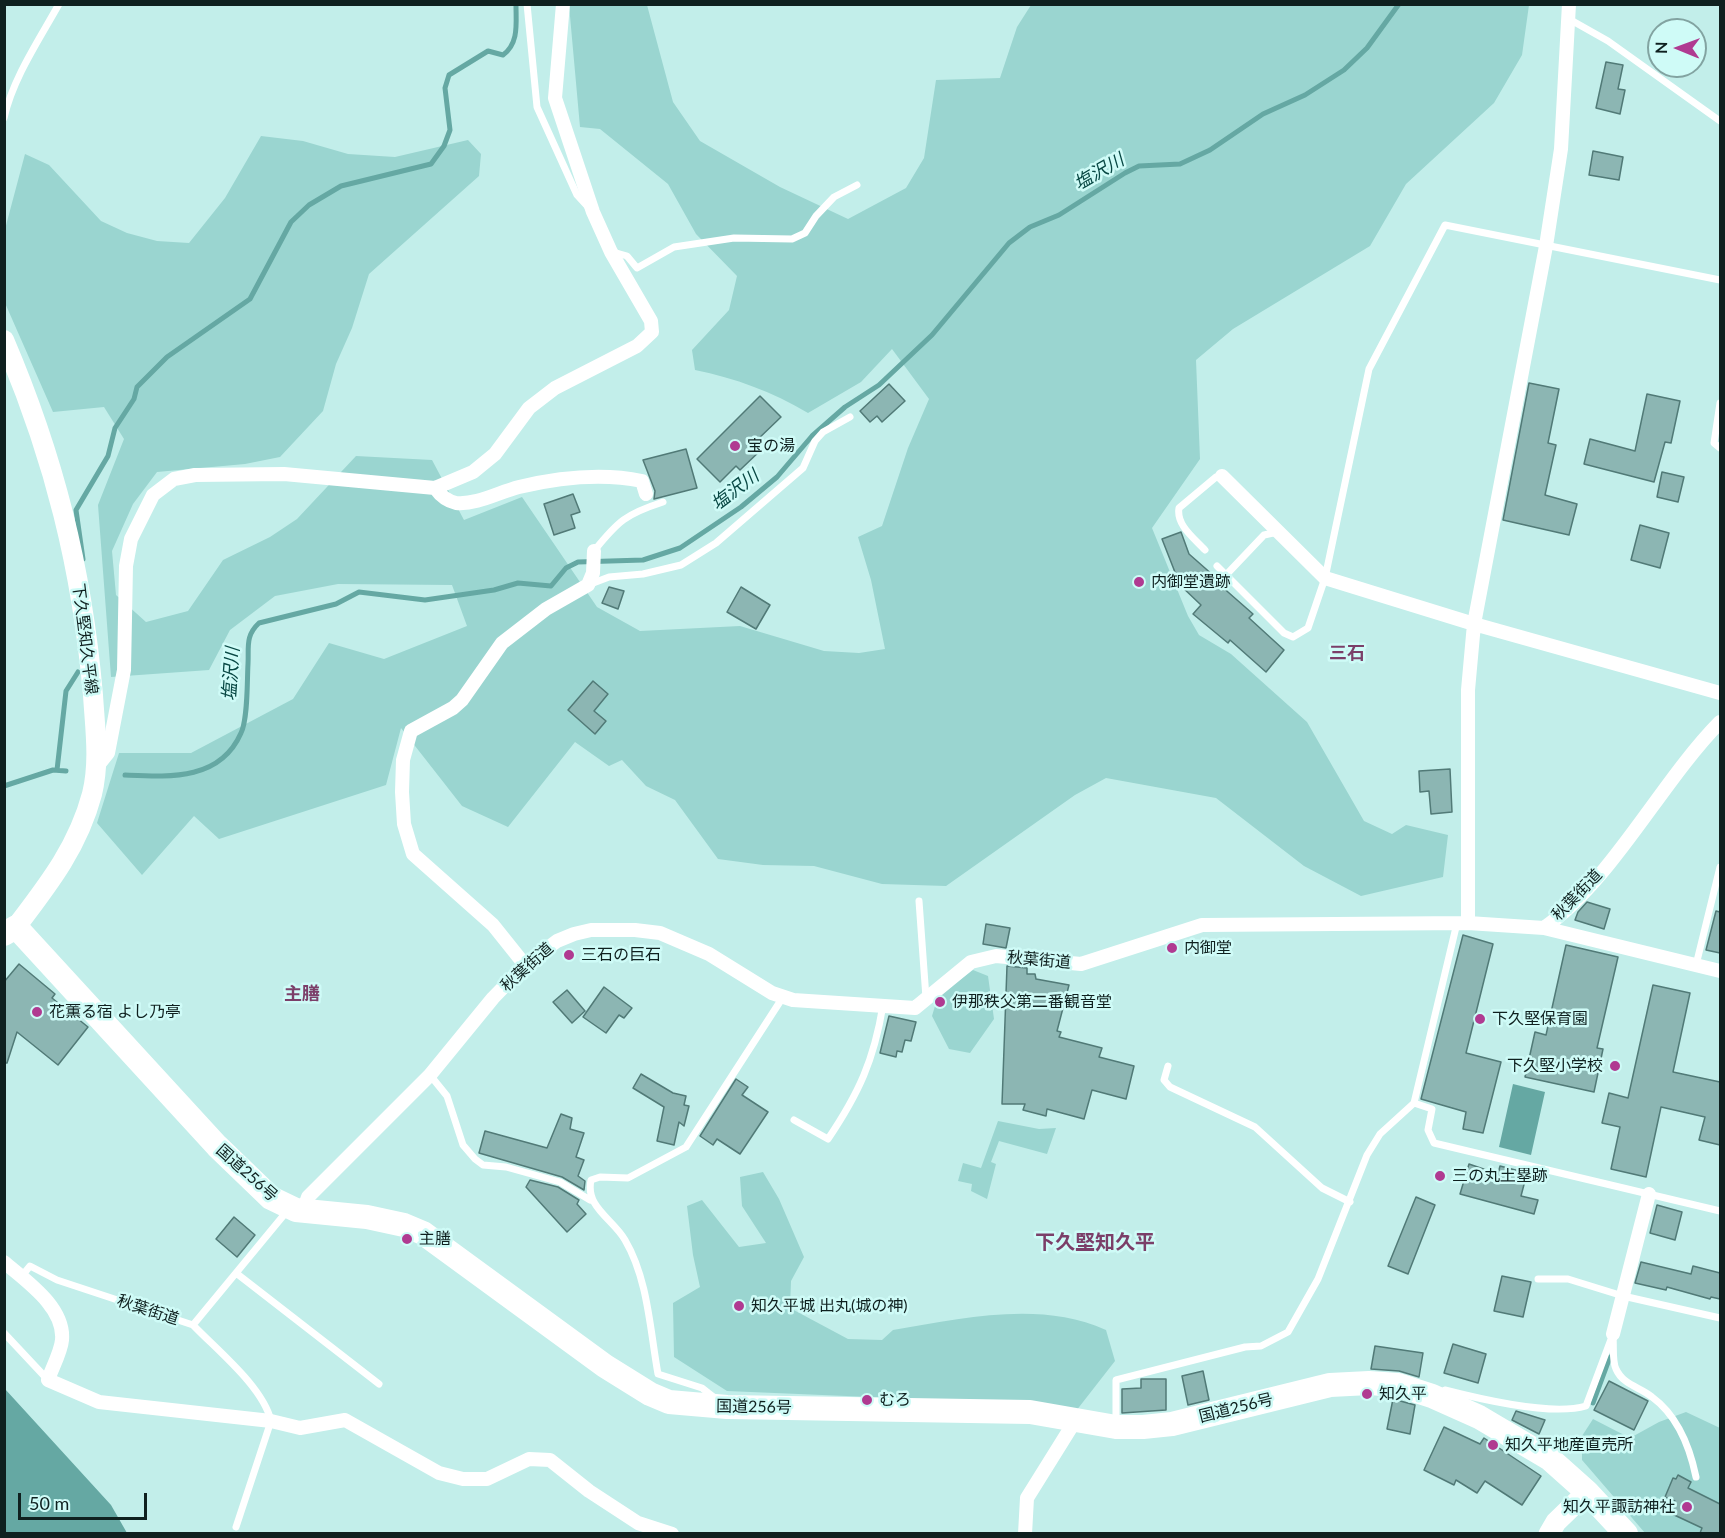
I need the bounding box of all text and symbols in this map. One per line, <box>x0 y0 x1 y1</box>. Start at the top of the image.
north arrow <box>1647 18 1707 78</box>
text: N <box>1651 41 1670 54</box>
water label: 塩沢川 <box>1070 149 1128 195</box>
place label: 宝の湯 <box>747 436 795 456</box>
marker: 宝の湯 <box>728 439 742 453</box>
water label: 塩沢川 <box>707 465 763 515</box>
place label: 内御堂遺跡 <box>1151 572 1231 592</box>
marker: 内御堂遺跡 <box>1132 575 1146 589</box>
street label: 下久堅知久平線 <box>69 582 101 696</box>
district label: 三石 <box>1329 642 1365 664</box>
water label: 塩沢川 <box>218 646 244 702</box>
street label: 秋葉街道 <box>1548 865 1606 925</box>
street label: 秋葉街道 <box>497 938 557 996</box>
place label: 内御堂 <box>1184 938 1232 958</box>
marker: 内御堂 <box>1165 941 1179 955</box>
place label: 三石の巨石 <box>581 945 661 965</box>
marker: 三石の巨石 <box>562 948 576 962</box>
street label: 秋葉街道 <box>1006 948 1072 972</box>
district label: 主膳 <box>284 983 320 1005</box>
place label: 伊那秩父第二番観音堂 <box>952 992 1112 1012</box>
marker: 伊那秩父第二番観音堂 <box>933 995 947 1009</box>
place label: 花薫る宿 よし乃亭 <box>49 1002 181 1022</box>
marker: 花薫る宿 よし乃亭 <box>30 1005 44 1019</box>
place label: 下久堅保育園 <box>1492 1009 1588 1029</box>
marker: 下久堅保育園 <box>1473 1012 1487 1026</box>
place label: 下久堅小学校 <box>1507 1056 1603 1076</box>
marker: 下久堅小学校 <box>1608 1059 1622 1073</box>
street label: 国道256号 <box>212 1140 282 1206</box>
place label: 三の丸土塁跡 <box>1452 1166 1548 1186</box>
marker: 三の丸土塁跡 <box>1433 1169 1447 1183</box>
place label: 主膳 <box>419 1229 451 1249</box>
district label: 下久堅知久平 <box>1035 1231 1155 1255</box>
marker: 主膳 <box>400 1232 414 1246</box>
street label: 秋葉街道 <box>115 1291 181 1329</box>
place label: 知久平城 出丸(城の神) <box>751 1296 908 1316</box>
marker: 知久平城 出丸(城の神) <box>732 1299 746 1313</box>
place label: 知久平 <box>1379 1384 1427 1404</box>
marker: 知久平 <box>1360 1387 1374 1401</box>
place label: むろ <box>879 1390 911 1410</box>
street label: 国道256号 <box>1197 1390 1275 1426</box>
marker: むろ <box>860 1393 874 1407</box>
street label: 国道256号 <box>716 1397 792 1417</box>
place label: 知久平地産直売所 <box>1505 1435 1633 1455</box>
marker: 知久平地産直売所 <box>1486 1438 1500 1452</box>
scale bar <box>21 1481 150 1519</box>
text: 50 m <box>29 1492 69 1514</box>
place label: 知久平諏訪神社 <box>1563 1497 1675 1517</box>
marker: 知久平諏訪神社 <box>1680 1500 1694 1514</box>

